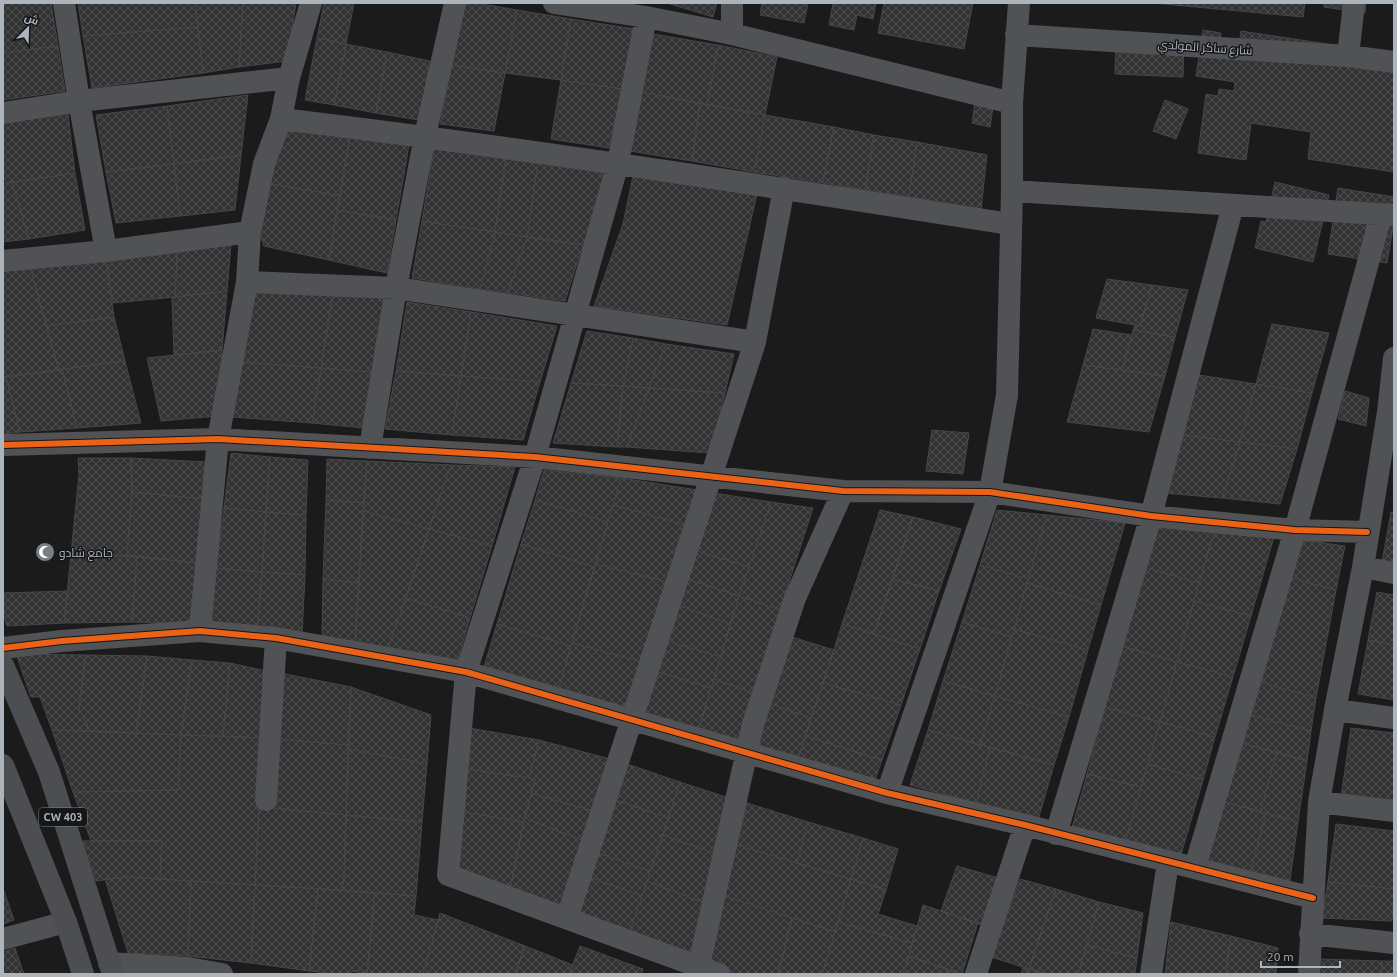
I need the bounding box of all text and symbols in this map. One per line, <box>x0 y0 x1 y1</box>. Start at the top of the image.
north arrow <box>8 8 48 48</box>
text: ش <box>23 11 41 28</box>
street label: شارع ساكر المولدي <box>1157 37 1253 61</box>
mosque icon: جامع شادو <box>34 541 56 563</box>
place label: جامع شادو <box>59 546 113 561</box>
road number: CW 403 <box>39 808 87 826</box>
scale bar <box>1261 943 1340 969</box>
text: 20 m <box>1267 950 1294 963</box>

